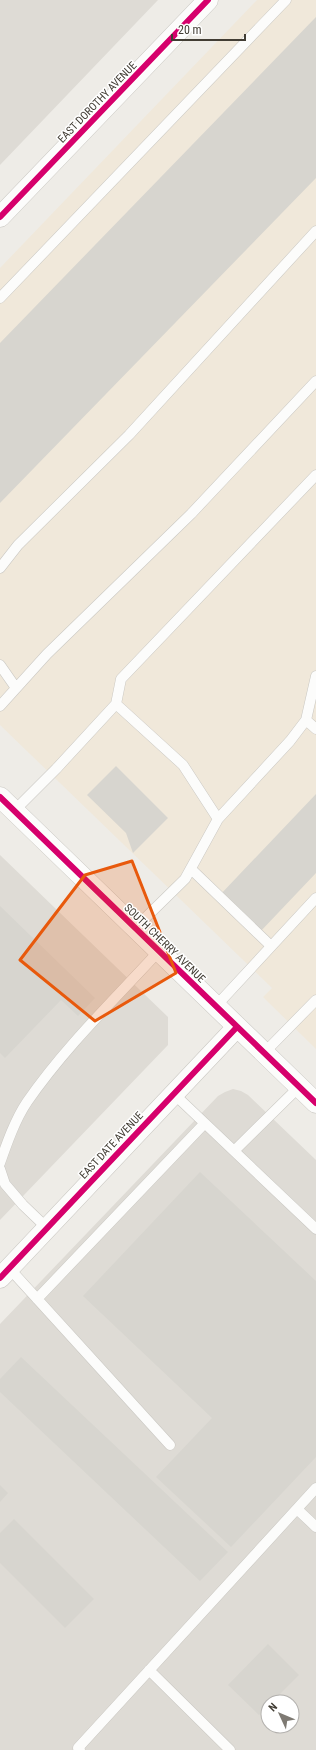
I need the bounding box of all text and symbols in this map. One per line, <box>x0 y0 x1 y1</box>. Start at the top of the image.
scale bar <box>172 16 245 42</box>
text: 20 m <box>178 23 202 37</box>
street label: EAST DOROTHY AVENUE <box>55 59 140 145</box>
street label: SOUTH CHERRY AVENUE <box>121 901 208 986</box>
street label: EAST DATE AVENUE <box>77 1109 146 1182</box>
north arrow <box>260 1694 300 1734</box>
text: N <box>266 1700 280 1714</box>

